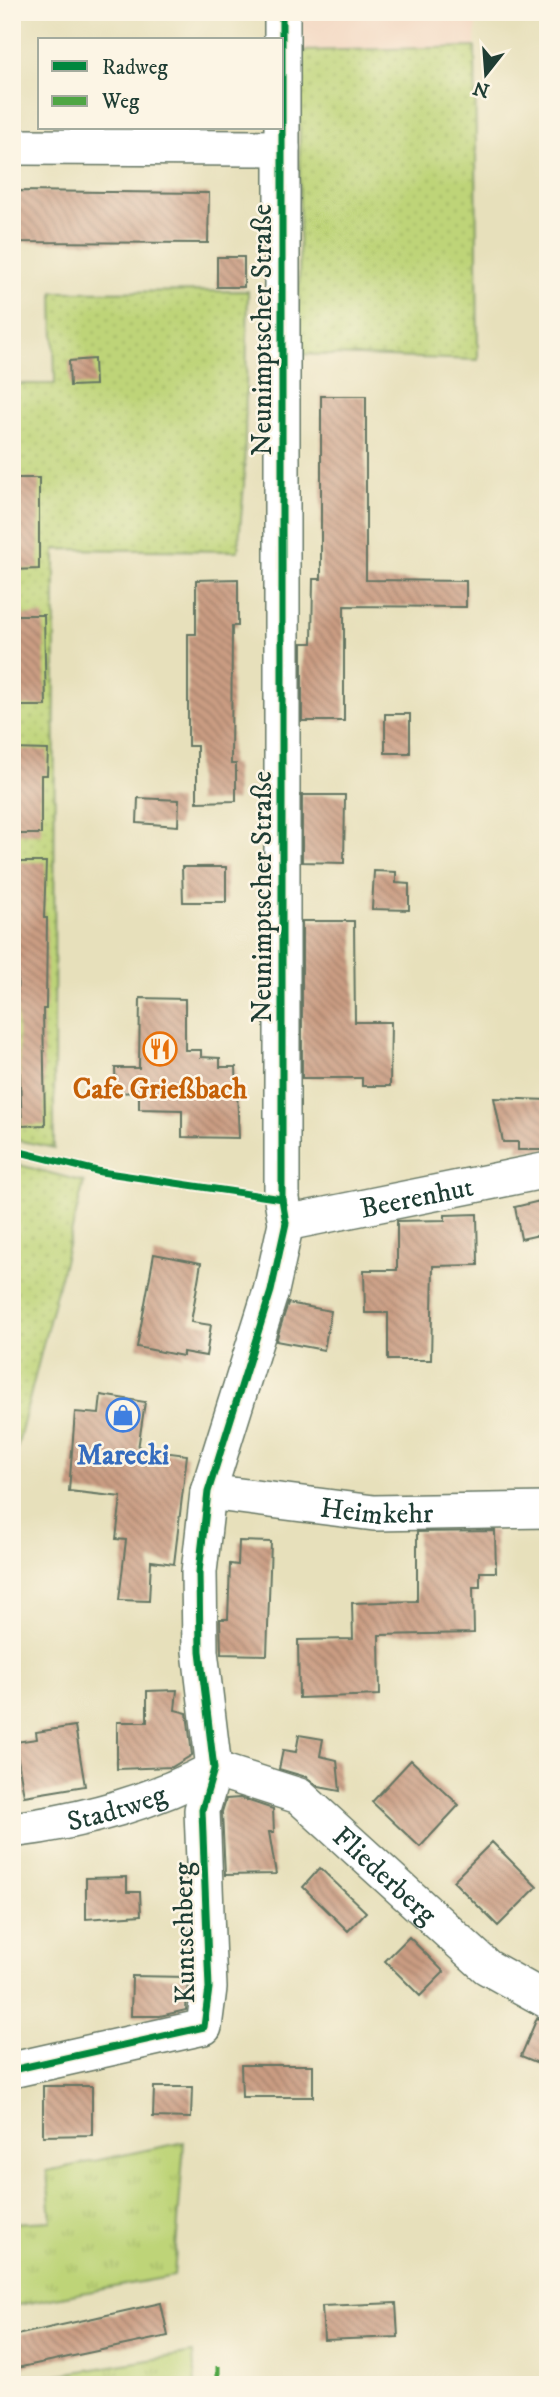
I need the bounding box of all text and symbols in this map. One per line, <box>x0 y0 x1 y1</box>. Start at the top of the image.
legend <box>38 38 284 130</box>
north arrow <box>452 38 522 108</box>
text: Radweg <box>102 55 168 81</box>
text: N <box>470 75 492 102</box>
text: Weg <box>101 89 140 115</box>
street label: Neunimptscher Straße <box>245 204 280 456</box>
street label: Neunimptscher Straße <box>245 771 280 1023</box>
restaurant icon: Cafe Grießbach <box>141 1030 179 1068</box>
place label: Cafe Grießbach <box>73 1072 248 1107</box>
street label: Beerenhut <box>357 1170 476 1227</box>
shop icon: Marecki <box>104 1396 142 1434</box>
place label: Marecki <box>77 1438 169 1473</box>
street label: Heimkehr <box>318 1490 434 1533</box>
street label: Stadtweg <box>64 1777 172 1839</box>
street label: Fliederberg <box>325 1819 444 1932</box>
street label: Kuntschberg <box>166 1862 203 2004</box>

